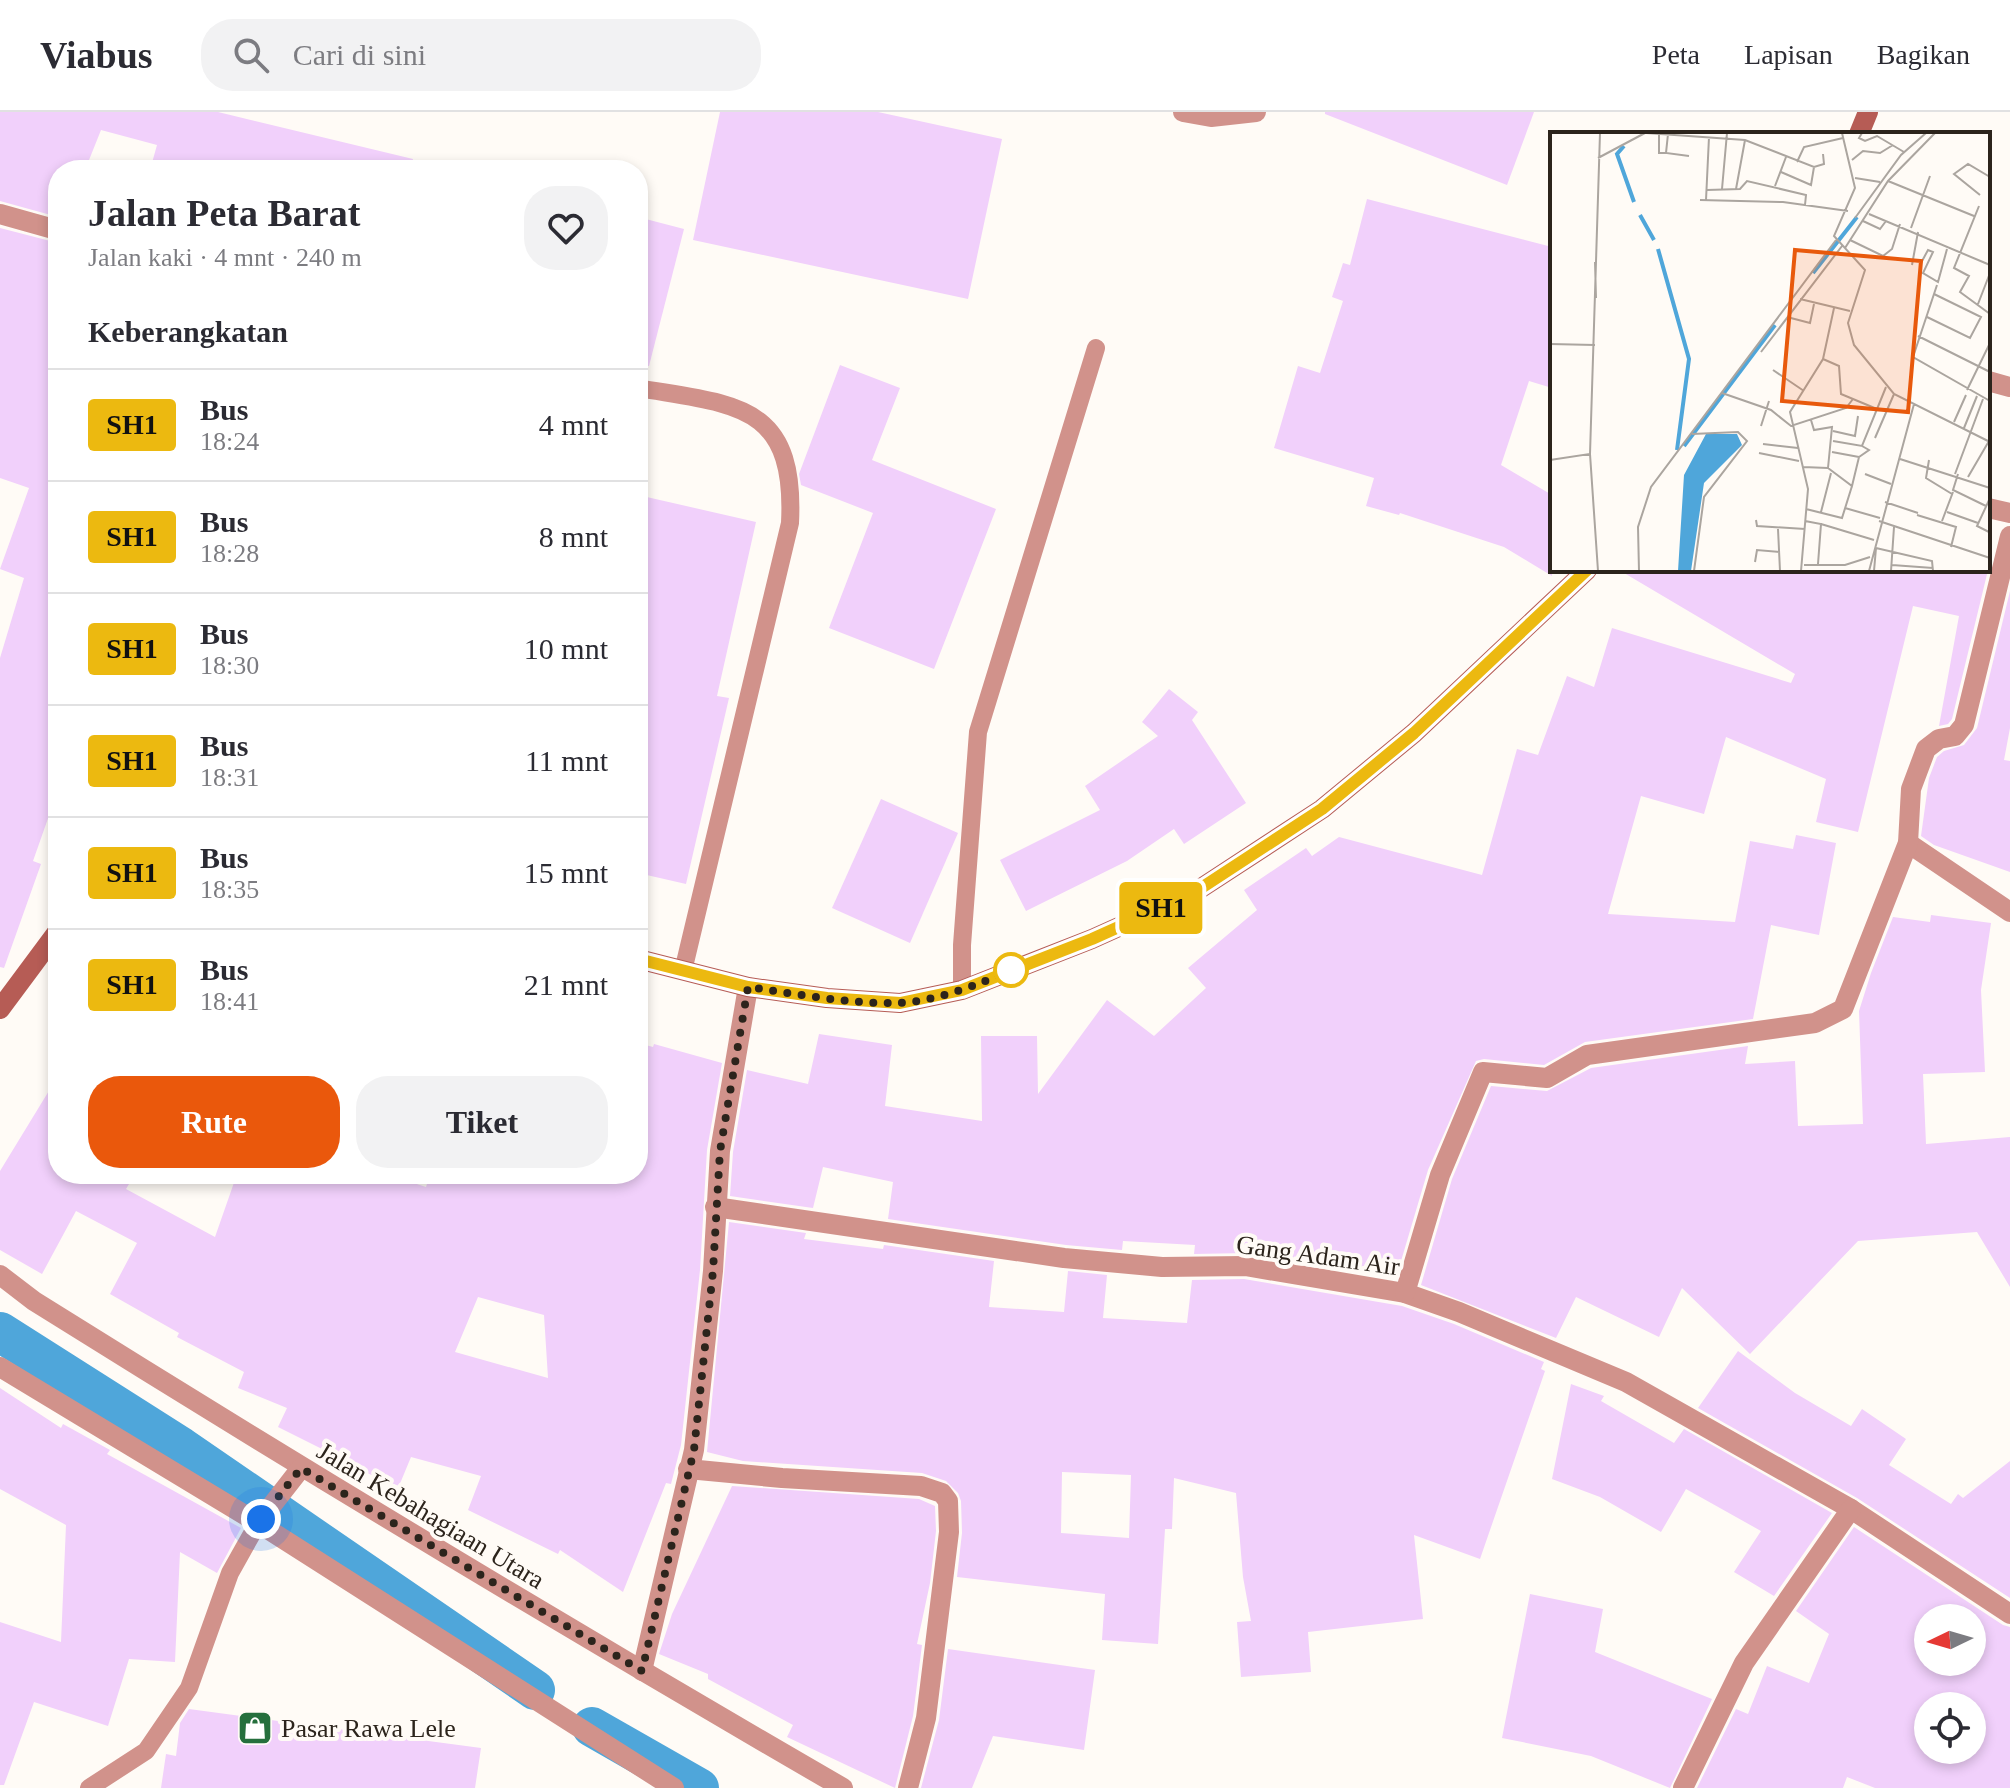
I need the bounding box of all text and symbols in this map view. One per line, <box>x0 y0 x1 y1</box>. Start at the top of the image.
search box <box>201 19 761 91</box>
icon: search <box>229 33 273 77</box>
text: Viabus <box>40 34 153 76</box>
text: Cari di sini <box>293 38 426 71</box>
text: Peta <box>1652 39 1700 70</box>
text: Lapisan <box>1744 39 1833 70</box>
text: Bagikan <box>1877 39 1970 70</box>
inset map <box>1550 132 1990 572</box>
button: heart <box>524 186 608 270</box>
text: Jalan Peta Barat <box>88 192 360 234</box>
text: Jalan kaki · 4 mnt · 240 m <box>88 243 362 272</box>
text: Keberangkatan <box>88 315 288 348</box>
text: Bus <box>200 393 248 426</box>
text: 4 mnt <box>539 408 608 441</box>
text: SH1 <box>106 409 158 440</box>
text: 18:24 <box>200 427 259 456</box>
text: Bus <box>200 505 248 538</box>
text: 8 mnt <box>539 520 608 553</box>
text: SH1 <box>106 521 158 552</box>
text: 18:28 <box>200 539 259 568</box>
text: Bus <box>200 617 248 650</box>
text: 10 mnt <box>524 632 608 665</box>
text: SH1 <box>106 633 158 664</box>
text: 18:30 <box>200 651 259 680</box>
text: Bus <box>200 729 248 762</box>
text: 11 mnt <box>525 744 608 777</box>
text: SH1 <box>106 745 158 776</box>
text: 18:31 <box>200 763 259 792</box>
text: Bus <box>200 841 248 874</box>
text: 15 mnt <box>524 856 608 889</box>
text: SH1 <box>106 857 158 888</box>
text: 18:35 <box>200 875 259 904</box>
line badge: SH1 <box>1115 882 1207 934</box>
text: SH1 <box>1135 892 1187 923</box>
text: Bus <box>200 953 248 986</box>
unlabelled marker <box>994 953 1028 987</box>
text: 21 mnt <box>524 968 608 1001</box>
text: SH1 <box>106 969 158 1000</box>
text: 18:41 <box>200 987 259 1016</box>
button: Rute <box>88 1076 340 1168</box>
button: Tiket <box>356 1076 608 1168</box>
street label: Gang Adam Air <box>1234 1230 1402 1281</box>
street label: Jalan Kebahagiaan Utara <box>312 1436 550 1595</box>
your location <box>241 1499 281 1539</box>
north arrow <box>1914 1604 1986 1676</box>
map controls <box>1914 1604 1986 1764</box>
button: locate <box>1914 1692 1986 1764</box>
shop icon: Pasar Rawa Lele <box>236 1709 274 1747</box>
place label: Pasar Rawa Lele <box>281 1714 456 1743</box>

